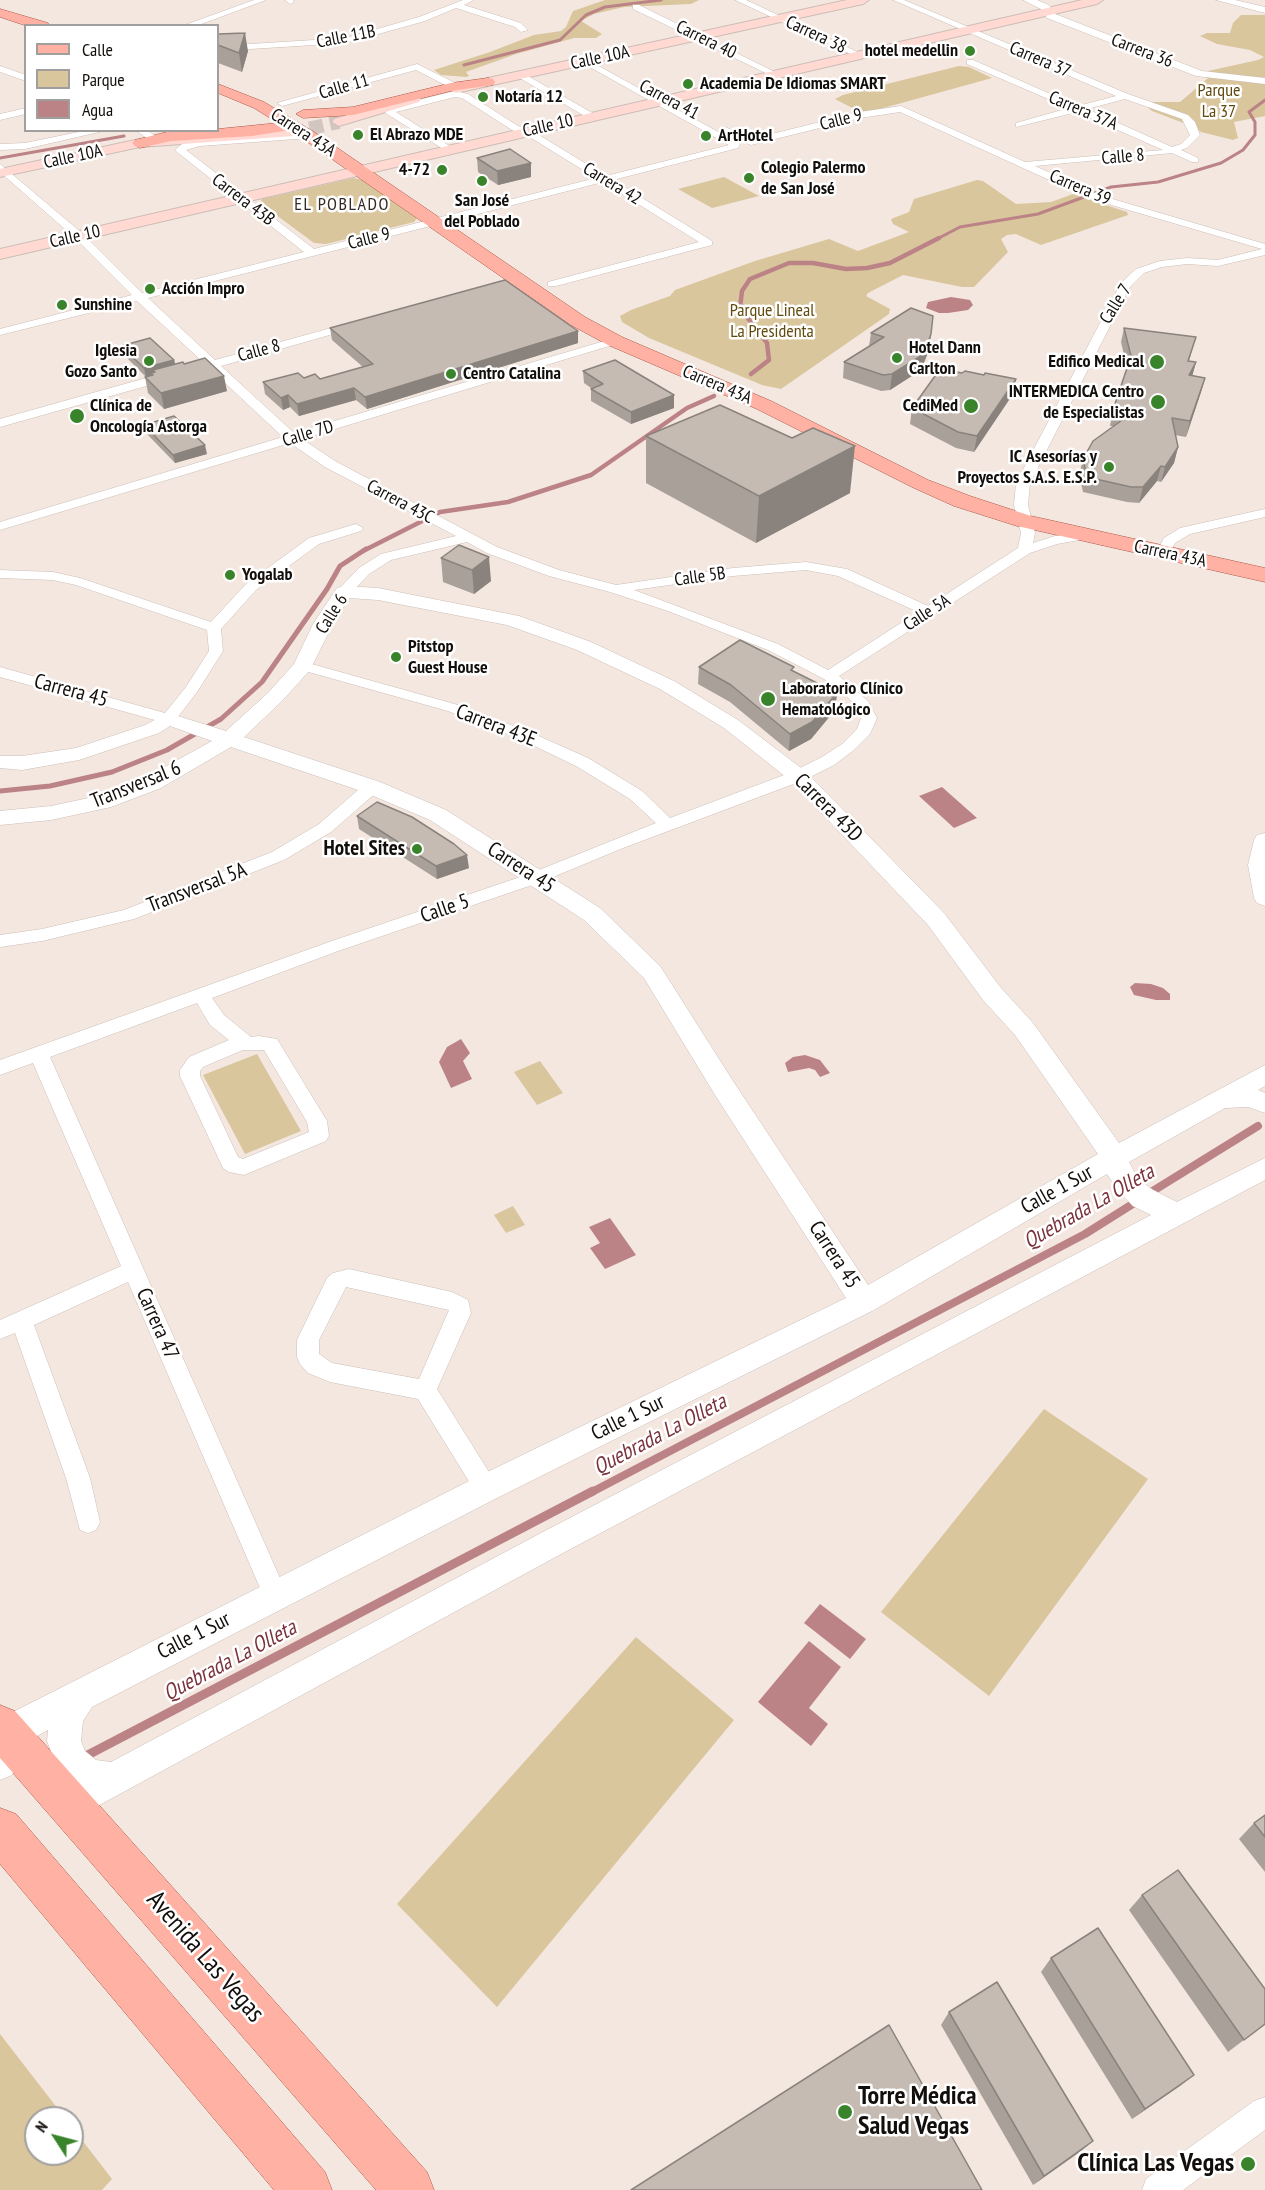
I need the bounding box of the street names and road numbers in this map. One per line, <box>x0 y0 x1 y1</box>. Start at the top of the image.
street label: Carrera 38 <box>782 12 850 58</box>
street label: Carrera 40 <box>672 16 740 64</box>
street label: Calle 11B <box>315 21 377 53</box>
street label: Carrera 36 <box>1108 29 1176 73</box>
street label: Carrera 37 <box>1006 37 1074 83</box>
street label: Calle 10A <box>569 41 631 75</box>
street label: Calle 11 <box>316 70 372 104</box>
street label: Carrera 41 <box>635 75 703 125</box>
street label: Carrera 37A <box>1045 87 1121 135</box>
street label: Carrera 43A <box>266 104 340 162</box>
street label: Calle 9 <box>818 104 864 136</box>
street label: Calle 10 <box>521 110 575 142</box>
street label: Calle 10A <box>42 140 104 174</box>
street label: Calle 8 <box>1101 144 1145 170</box>
street label: Carrera 42 <box>579 158 645 210</box>
street label: Carrera 39 <box>1046 165 1114 211</box>
street label: Carrera 43B <box>207 169 279 231</box>
street label: Calle 10 <box>48 221 102 253</box>
street label: Calle 9 <box>346 223 392 255</box>
street label: Calle 7 <box>1095 280 1137 328</box>
street label: Calle 8 <box>235 335 283 367</box>
street label: Carrera 43A <box>679 361 755 409</box>
street label: Calle 7D <box>280 416 336 452</box>
street label: Carrera 43C <box>363 475 437 529</box>
street label: Carrera 43A <box>1132 536 1208 572</box>
street label: Calle 5B <box>673 563 727 591</box>
street label: Calle 6 <box>311 590 353 638</box>
street label: Calle 5A <box>900 590 954 636</box>
street label: Carrera 45 <box>31 669 111 713</box>
street label: Carrera 43E <box>452 699 540 753</box>
street label: Transversal 6 <box>87 756 185 814</box>
street label: Carrera 43D <box>789 769 867 847</box>
street label: Carrera 45 <box>483 837 559 899</box>
street label: Transversal 5A <box>144 857 250 919</box>
street label: Calle 5 <box>417 889 473 929</box>
street label: Calle 1 Sur <box>1017 1160 1097 1220</box>
street label: Carrera 45 <box>803 1217 865 1293</box>
street label: Carrera 47 <box>130 1284 184 1364</box>
street label: Calle 1 Sur <box>587 1389 669 1447</box>
street label: Calle 1 Sur <box>153 1607 235 1665</box>
street label: Avenida Las Vegas <box>140 1885 270 2029</box>

